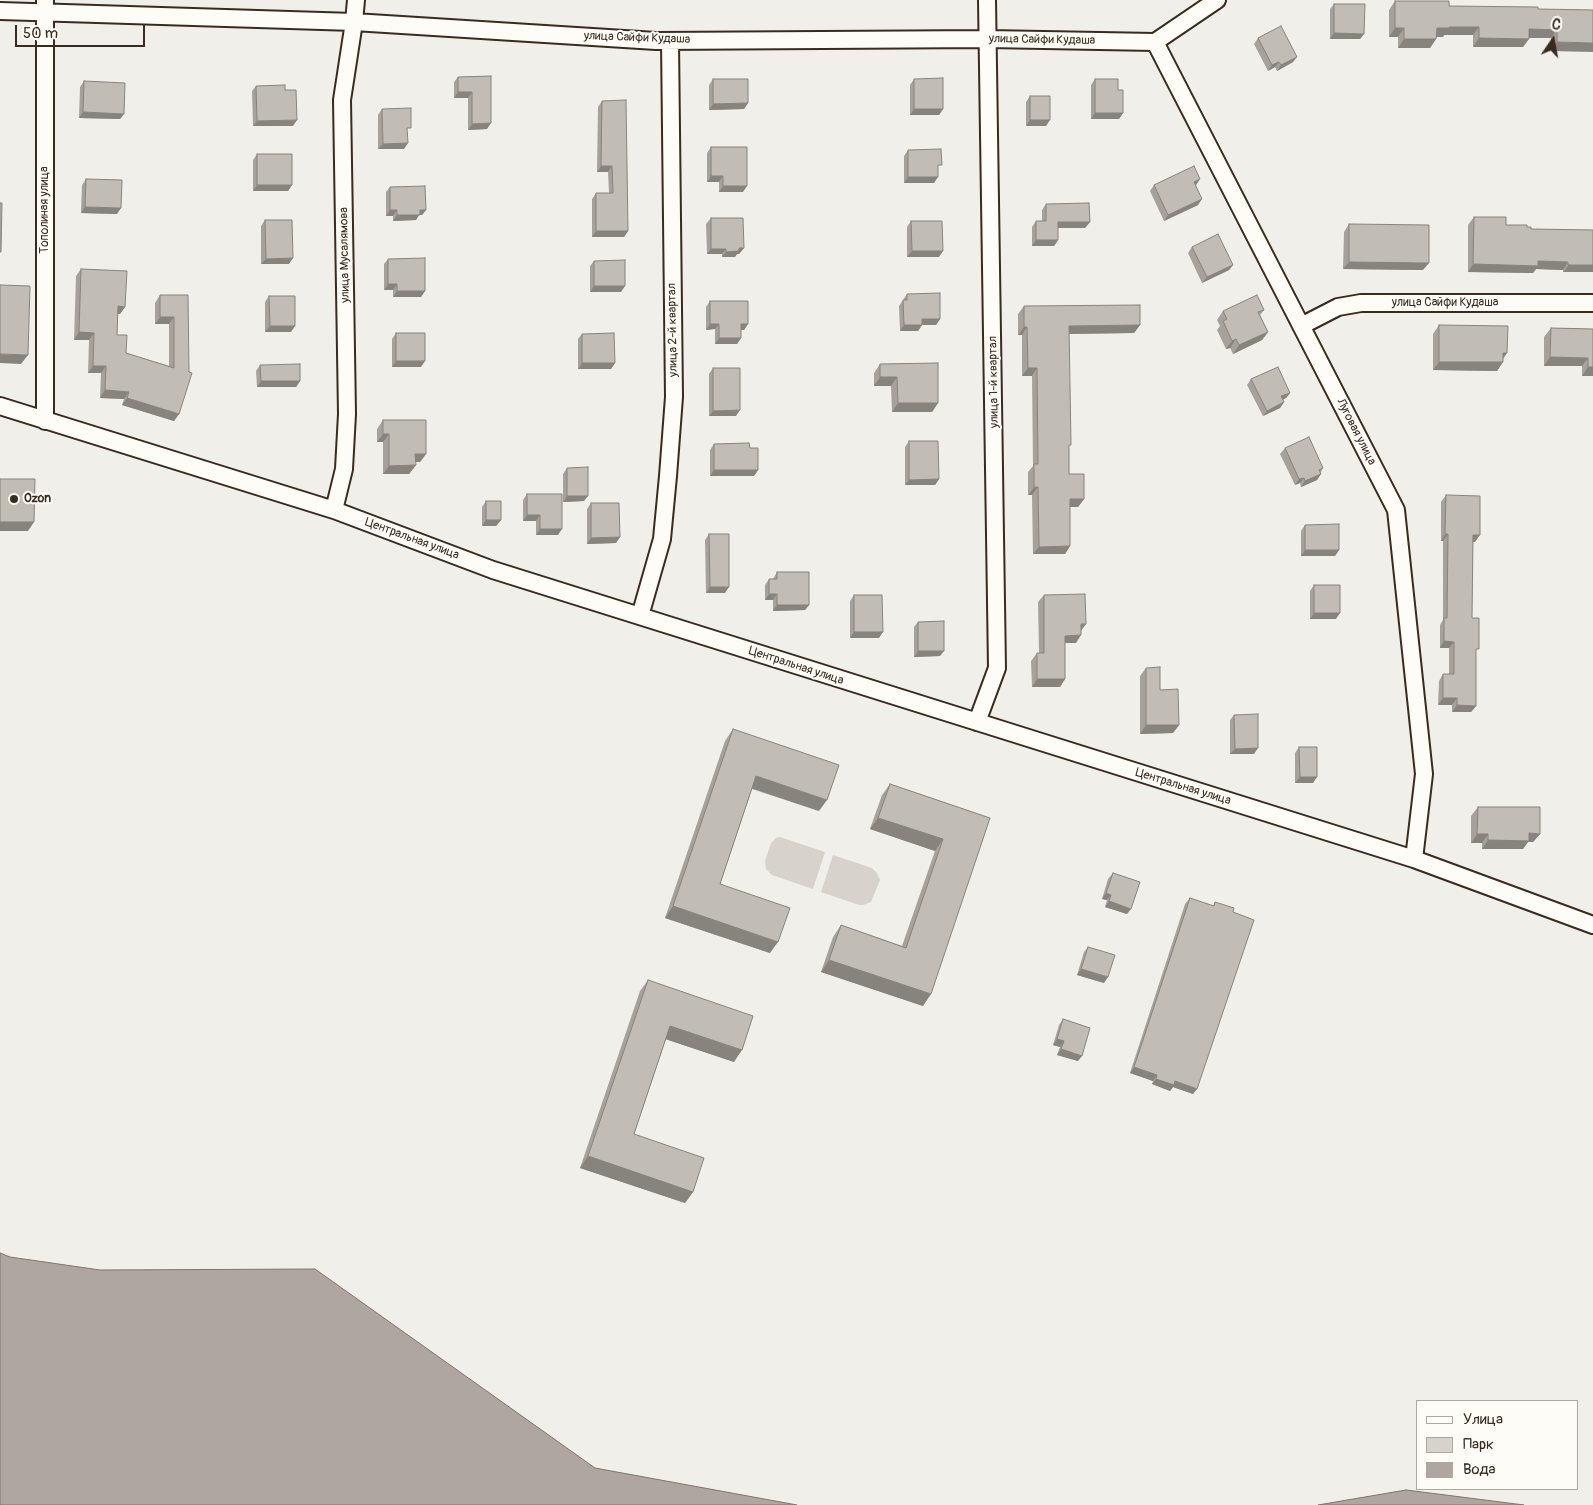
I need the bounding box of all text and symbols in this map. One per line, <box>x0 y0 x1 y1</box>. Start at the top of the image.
scale bar <box>18 15 148 47</box>
north arrow <box>1528 15 1578 65</box>
text: С <box>1550 16 1562 34</box>
text: 50 m <box>23 24 58 43</box>
street label: улица Сайфи Кудаша <box>584 29 690 47</box>
street label: улица Сайфи Кудаша <box>989 32 1095 48</box>
street label: Тополиная улица <box>38 167 52 253</box>
street label: улица Мусалямова <box>337 207 353 303</box>
street label: улица 2-й квартал <box>665 283 681 377</box>
street label: улица Сайфи Кудаша <box>1392 296 1498 310</box>
street label: улица 1-й квартал <box>986 336 1002 428</box>
street label: Луговая улица <box>1333 396 1379 468</box>
place label: Ozon <box>24 492 51 506</box>
marker: Ozon <box>8 493 20 505</box>
street label: Центральная улица <box>363 515 461 563</box>
street label: Центральная улица <box>747 644 845 688</box>
street label: Центральная улица <box>1133 766 1233 808</box>
legend <box>1416 1400 1578 1490</box>
text: Улица <box>1463 1410 1503 1429</box>
text: Парк <box>1463 1435 1494 1454</box>
text: Вода <box>1463 1460 1496 1479</box>

